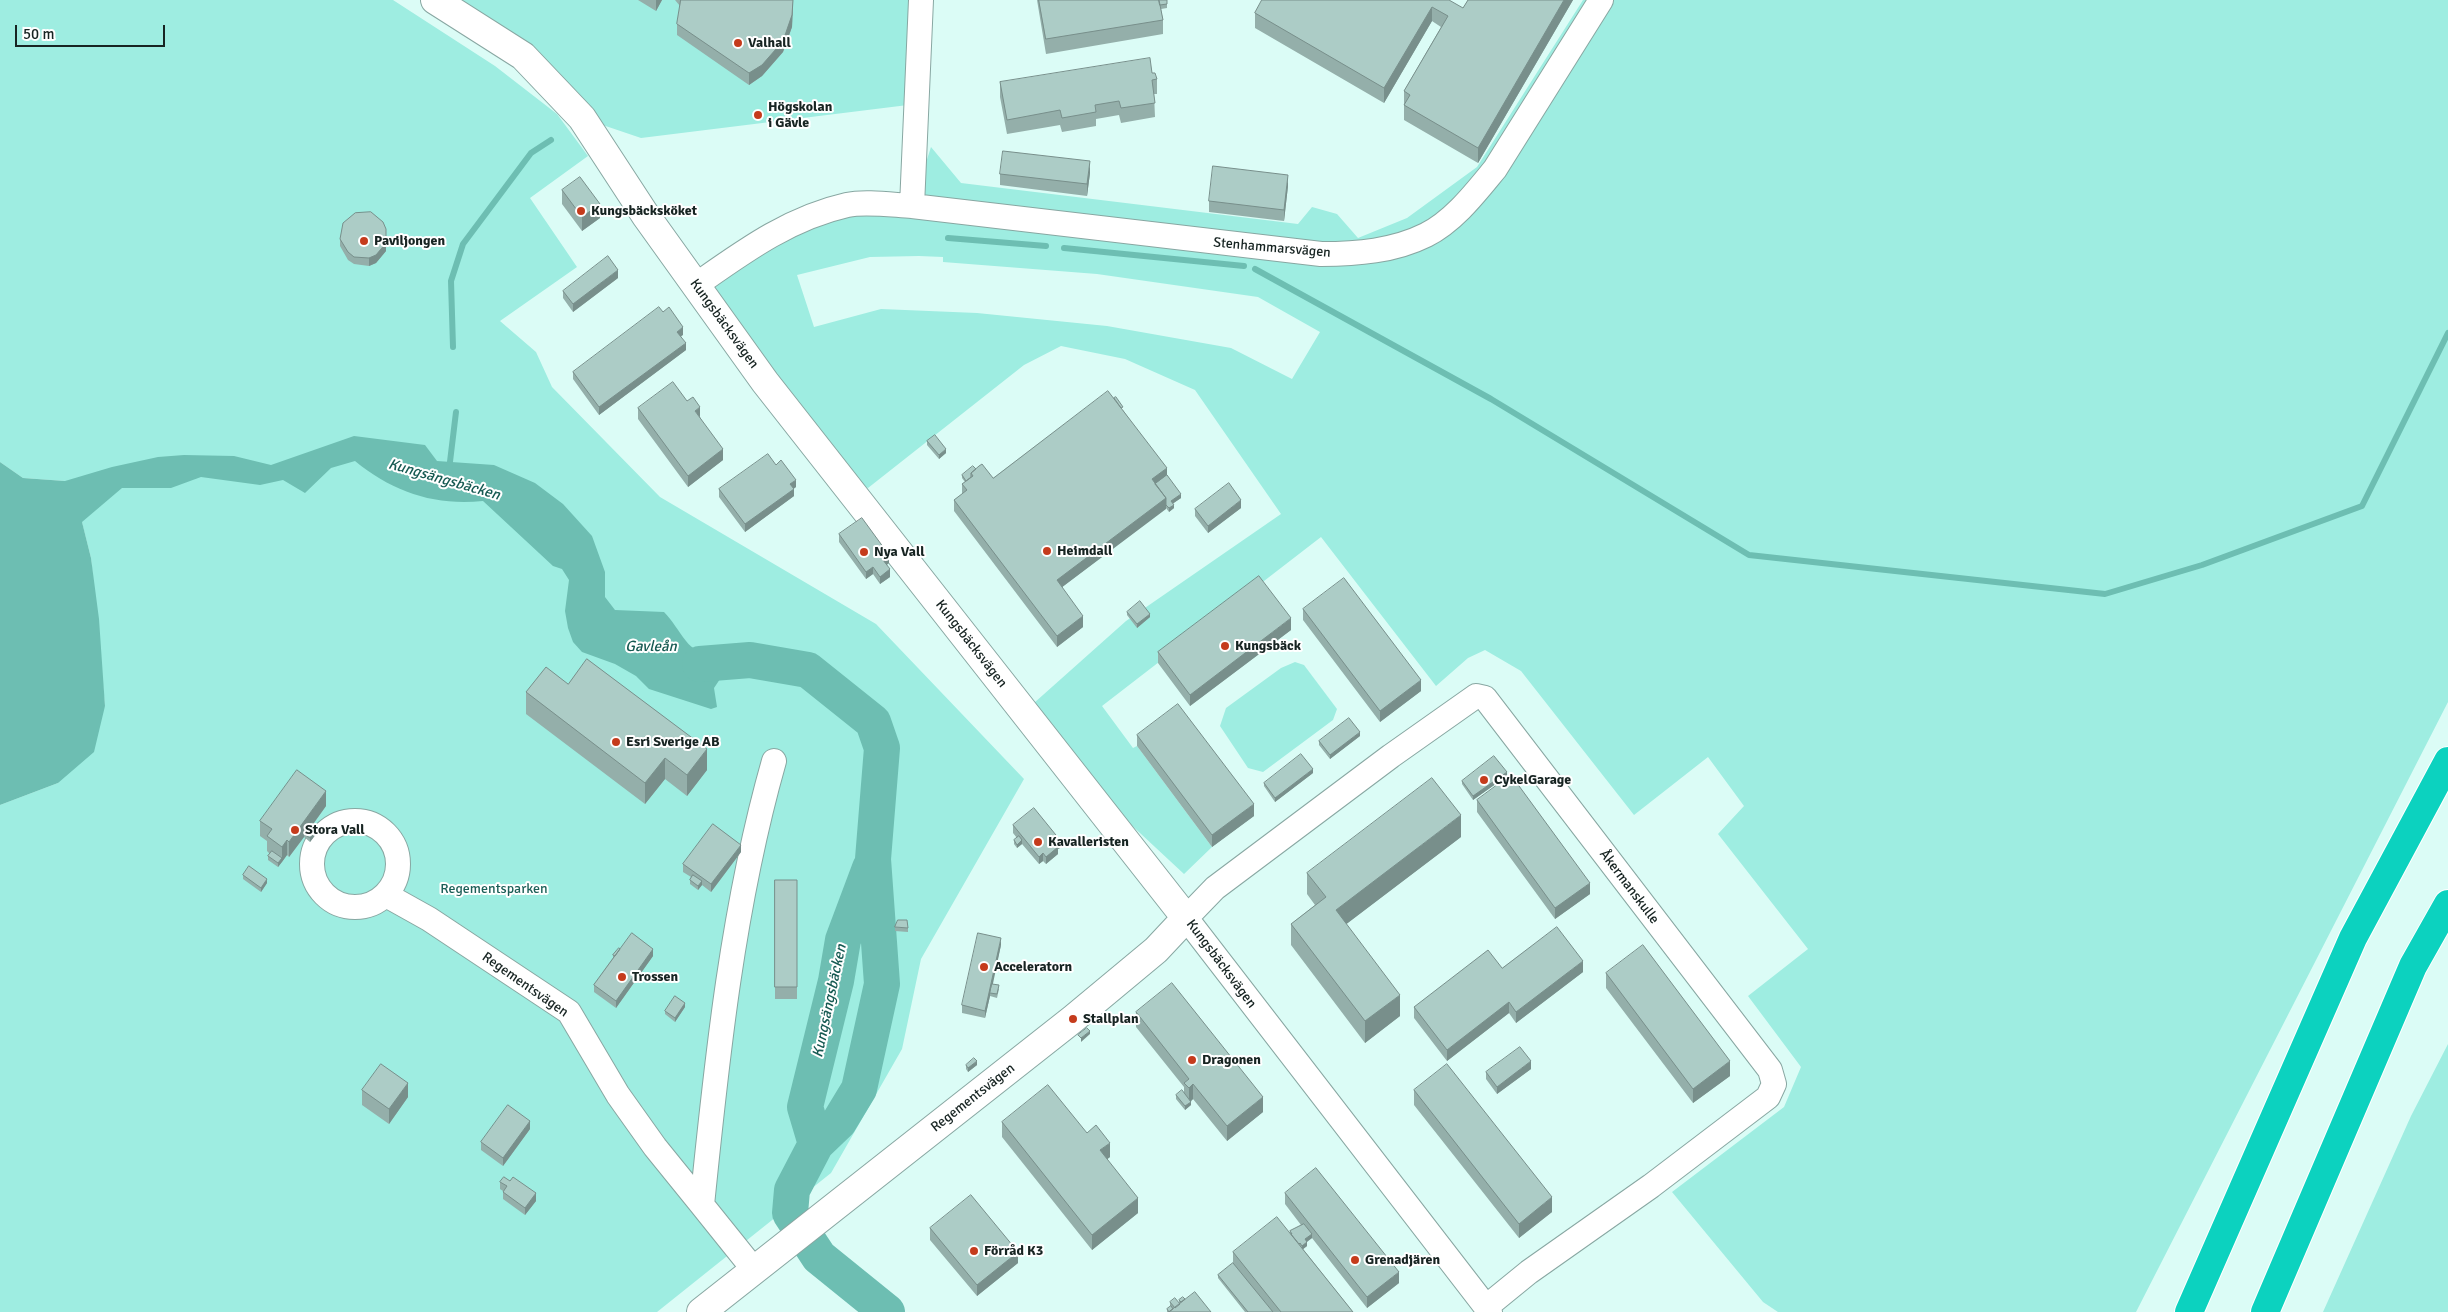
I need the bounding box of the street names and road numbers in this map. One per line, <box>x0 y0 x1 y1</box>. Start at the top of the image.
street label: Stenhammarsvägen <box>1212 234 1332 262</box>
street label: Kungsbäcksvägen <box>686 276 762 372</box>
street label: Kungsbäcksvägen <box>932 597 1010 691</box>
street label: Åkermanskulle <box>1596 846 1662 928</box>
street label: Kungsbäcksvägen <box>1182 916 1260 1012</box>
street label: Regementsvägen <box>478 949 572 1021</box>
street label: Regementsvägen <box>928 1060 1018 1136</box>

